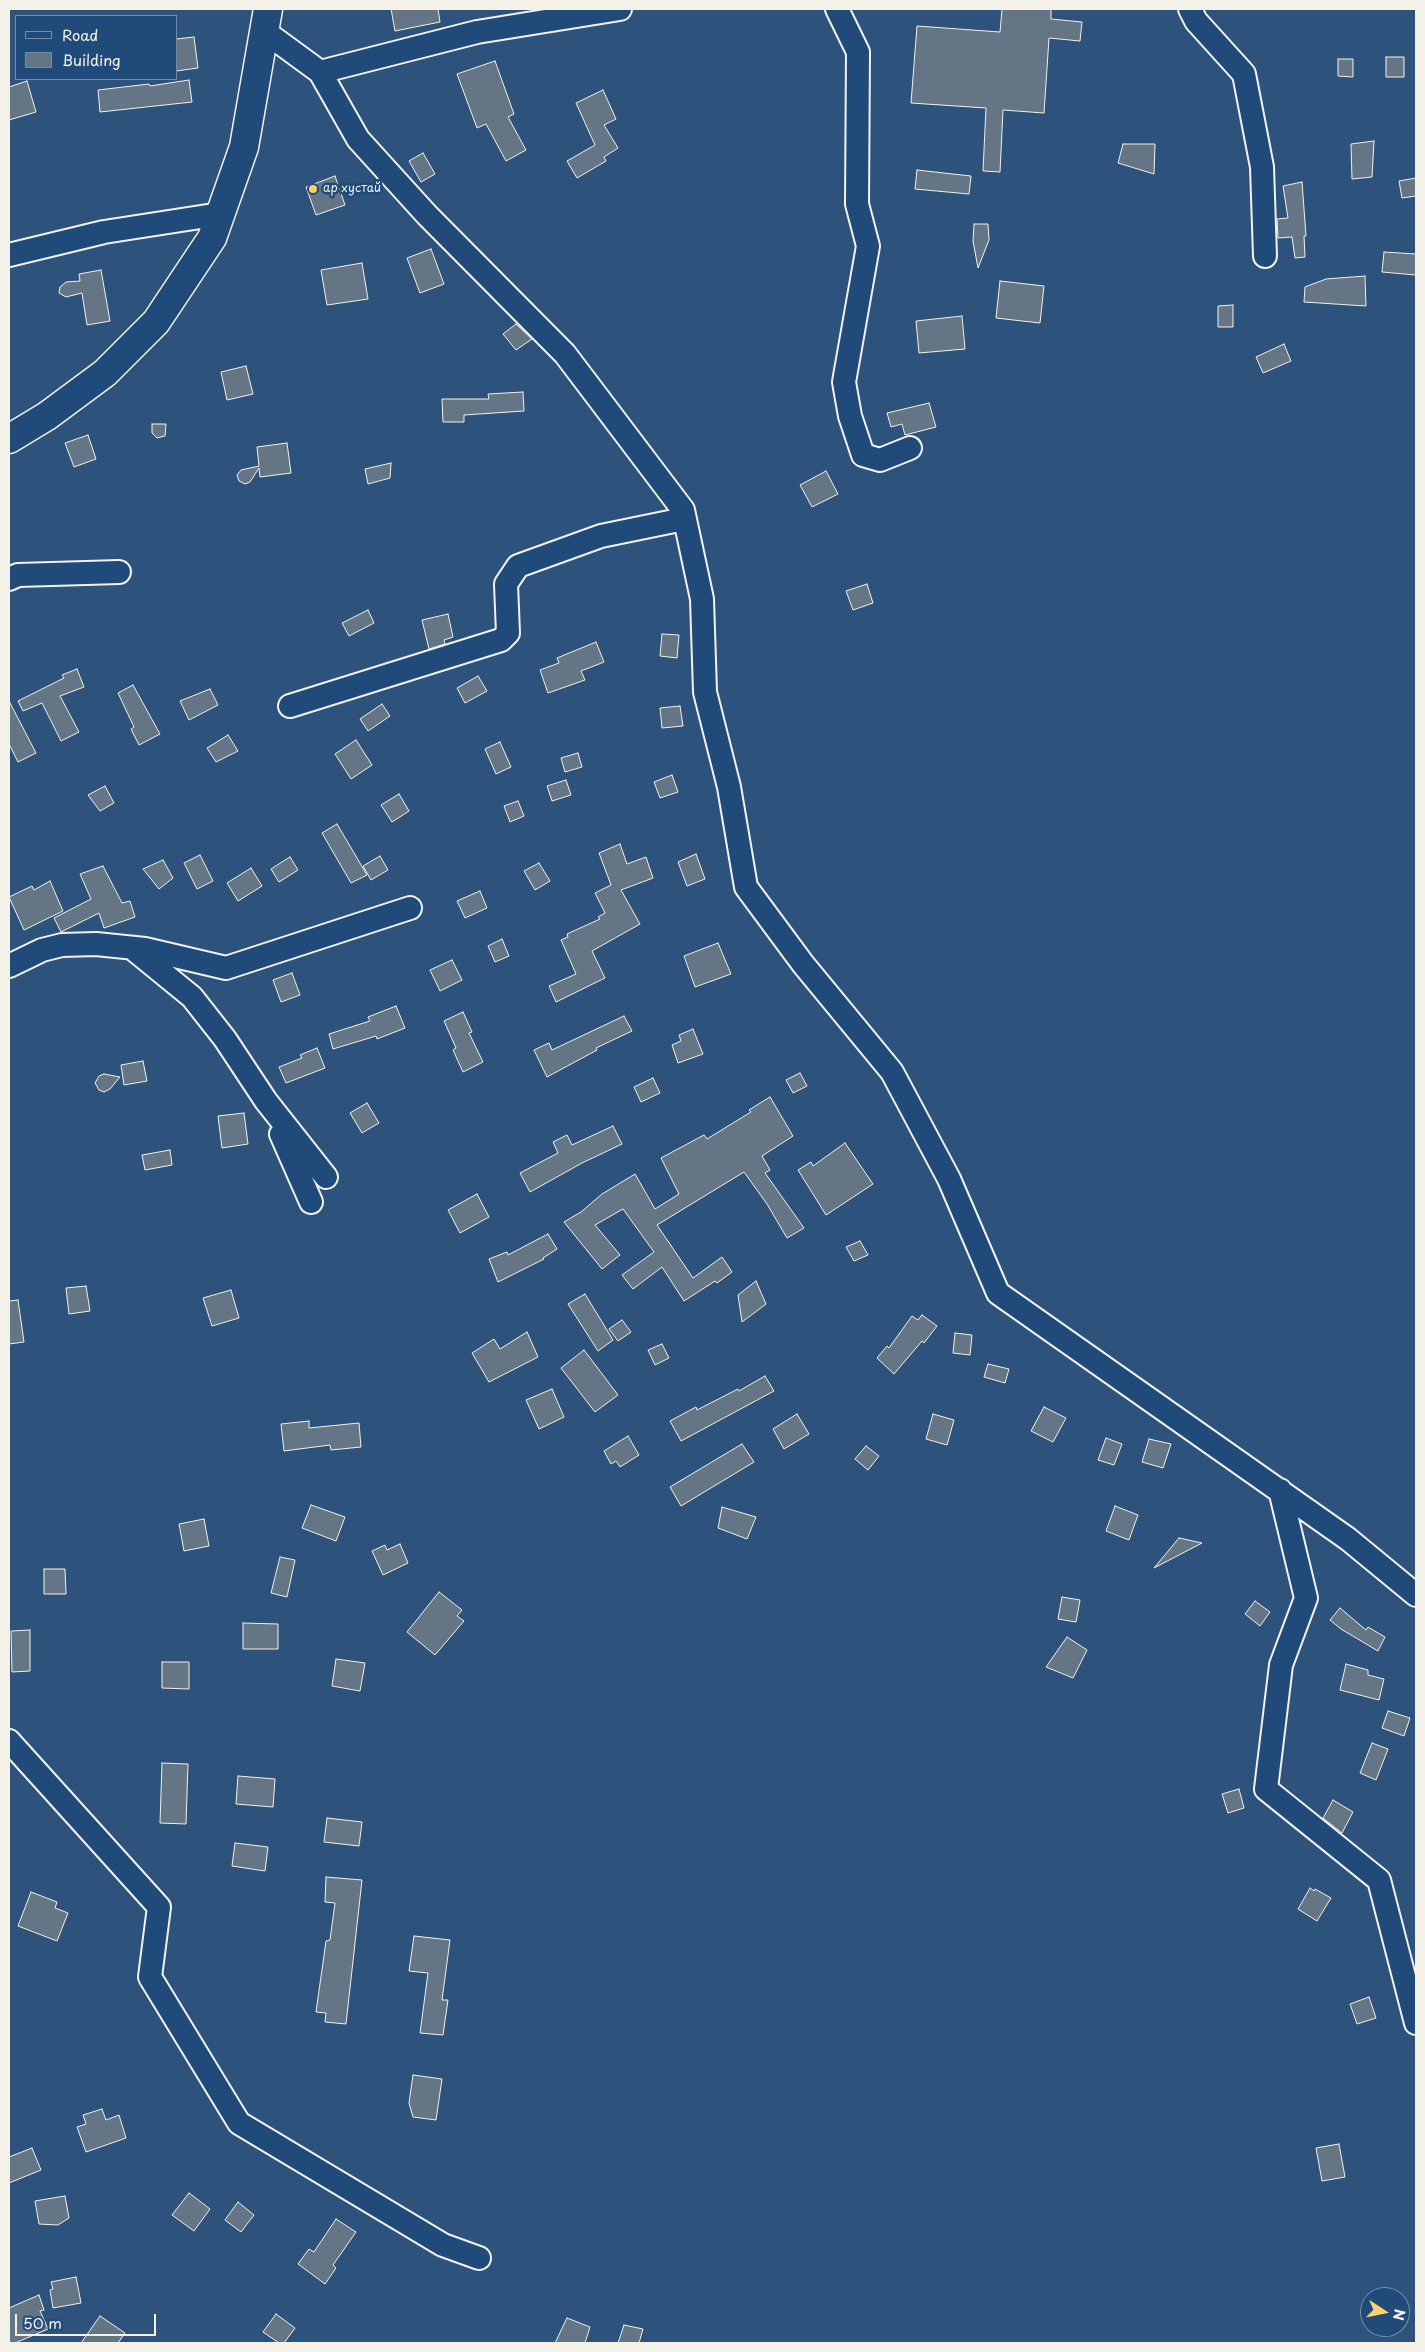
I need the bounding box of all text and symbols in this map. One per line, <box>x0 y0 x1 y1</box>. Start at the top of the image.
legend <box>15 15 178 80</box>
text: Road <box>62 23 98 46</box>
text: Building <box>62 48 121 71</box>
place label: ар хустай <box>323 182 381 196</box>
marker: ар хустай <box>307 183 319 195</box>
north arrow <box>1360 2287 1410 2337</box>
scale bar <box>18 2304 159 2336</box>
text: N <box>1388 2307 1411 2322</box>
text: 50 m <box>23 2311 62 2334</box>

